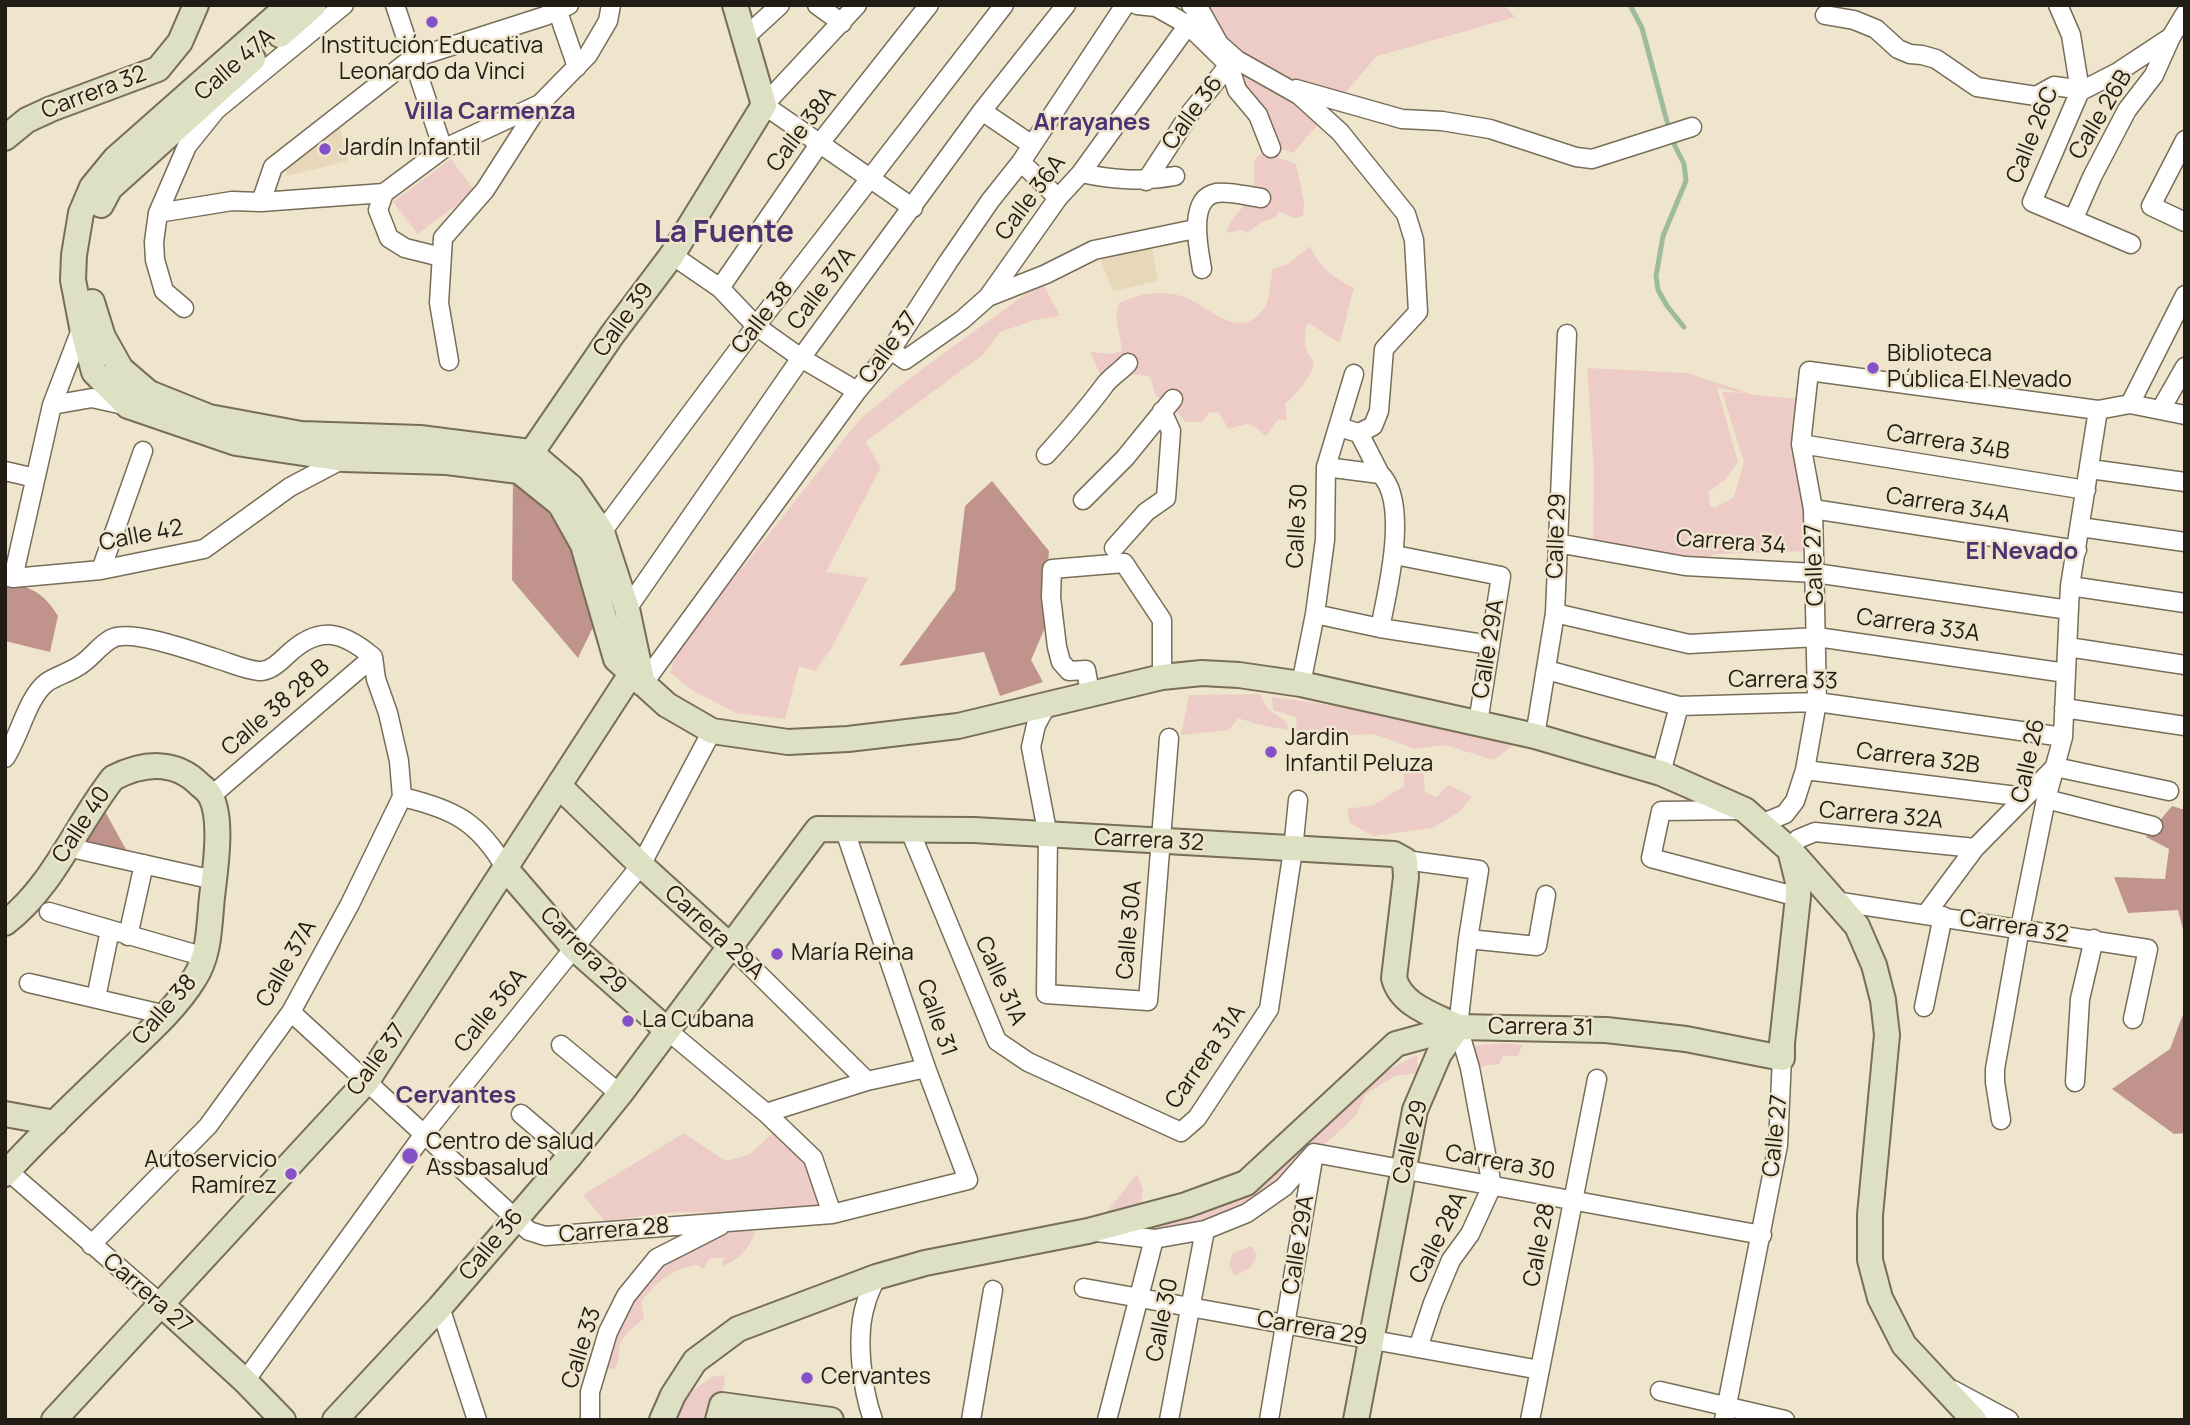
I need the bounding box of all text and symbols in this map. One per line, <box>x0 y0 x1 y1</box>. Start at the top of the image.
marker: Institución Educativa Leonardo da Vinci <box>424 14 440 30</box>
street label: Calle 47A <box>189 23 281 107</box>
place label: Institución Educativa Leonardo da Vinci <box>321 33 543 87</box>
street label: Carrera 32 <box>38 60 150 126</box>
street label: Calle 26B <box>2064 65 2138 165</box>
street label: Calle 36 <box>1157 71 1229 155</box>
street label: Calle 38A <box>761 82 843 178</box>
street label: Calle 26C <box>2001 83 2065 187</box>
district label: Villa Carmenza <box>404 98 576 126</box>
district label: Arrayanes <box>1033 109 1151 137</box>
place label: Jardín Infantil <box>339 135 481 163</box>
marker: Jardín Infantil <box>317 141 333 157</box>
street label: Calle 36A <box>990 150 1072 246</box>
district label: La Fuente <box>654 216 794 252</box>
street label: Calle 37A <box>782 242 862 336</box>
street label: Calle 38 <box>726 276 800 360</box>
street label: Calle 39 <box>588 278 660 362</box>
street label: Calle 37 <box>854 307 924 389</box>
place label: Biblioteca Pública El Nevado <box>1887 341 2072 395</box>
marker: Biblioteca Pública El Nevado <box>1865 360 1881 376</box>
street label: Carrera 34B <box>1884 420 2012 466</box>
street label: Calle 30 <box>1282 483 1314 569</box>
street label: Carrera 34A <box>1884 483 2012 529</box>
street label: Calle 29 <box>1542 493 1572 579</box>
street label: Calle 42 <box>97 514 185 558</box>
street label: Calle 27 <box>1800 523 1830 607</box>
street label: Carrera 34 <box>1675 525 1787 561</box>
district label: El Nevado <box>1966 538 2078 566</box>
street label: Calle 29A <box>1468 597 1510 701</box>
street label: Carrera 33A <box>1855 604 1981 648</box>
street label: Calle 38 28 B <box>216 654 336 762</box>
street label: Carrera 33 <box>1728 666 1838 696</box>
street label: Calle 26 <box>2007 716 2051 806</box>
place label: Jardin Infantil Peluza <box>1285 725 1433 779</box>
street label: Carrera 32B <box>1855 738 1981 780</box>
marker: Jardin Infantil Peluza <box>1263 744 1279 760</box>
street label: Calle 40 <box>47 782 117 868</box>
street label: Carrera 32A <box>1818 797 1944 835</box>
street label: Carrera 32 <box>1093 824 1205 858</box>
street label: Calle 30A <box>1112 879 1148 981</box>
street label: Carrera 29A <box>658 880 770 986</box>
street label: Carrera 29 <box>534 902 632 1000</box>
street label: Carrera 32 <box>1957 905 2071 949</box>
street label: Calle 37A <box>251 916 323 1012</box>
street label: Calle 31A <box>968 932 1032 1030</box>
place label: María Reina <box>791 940 914 968</box>
marker: María Reina <box>769 946 785 962</box>
street label: Calle 36A <box>449 964 533 1058</box>
street label: Calle 38 <box>127 969 203 1051</box>
street label: Calle 31 <box>910 976 962 1060</box>
street label: Carrera 31A <box>1160 1000 1252 1114</box>
place label: La Cubana <box>642 1007 754 1035</box>
marker: La Cubana <box>620 1013 636 1029</box>
street label: Carrera 31 <box>1488 1013 1594 1043</box>
street label: Calle 37 <box>342 1019 412 1101</box>
district label: Cervantes <box>396 1082 516 1110</box>
street label: Calle 27 <box>1758 1093 1794 1179</box>
street label: Calle 29 <box>1388 1097 1434 1187</box>
place label: Centro de salud Assbasalud <box>426 1129 594 1183</box>
street label: Carrera 30 <box>1443 1140 1557 1186</box>
marker: Centro de salud Assbasalud <box>400 1146 420 1166</box>
place label: Autoservicio Ramírez <box>144 1147 277 1201</box>
marker: Autoservicio Ramírez <box>283 1166 299 1182</box>
street label: Calle 28A <box>1404 1188 1474 1288</box>
street label: Calle 29A <box>1278 1193 1320 1297</box>
street label: Calle 28 <box>1518 1201 1562 1289</box>
street label: Calle 36 <box>454 1204 530 1286</box>
street label: Carrera 28 <box>558 1212 670 1250</box>
street label: Carrera 27 <box>97 1248 197 1340</box>
street label: Calle 30 <box>1141 1276 1185 1364</box>
street label: Calle 33 <box>557 1304 607 1392</box>
street label: Carrera 29 <box>1255 1306 1369 1352</box>
place label: Cervantes <box>821 1364 931 1392</box>
marker: Cervantes <box>799 1370 815 1386</box>

